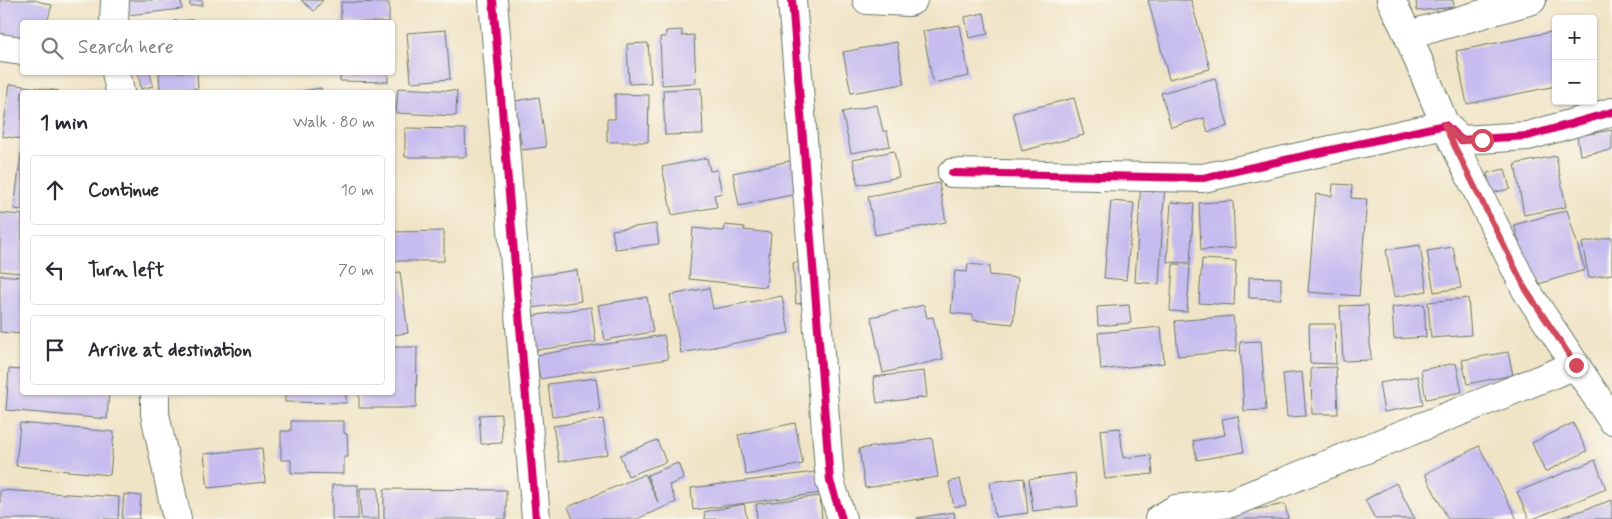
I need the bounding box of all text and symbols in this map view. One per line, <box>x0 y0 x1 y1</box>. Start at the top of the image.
map controls <box>1552 15 1597 105</box>
button: + <box>1552 15 1597 60</box>
search box <box>20 20 395 75</box>
icon: search <box>38 34 66 62</box>
text: Search here <box>78 35 174 60</box>
button: − <box>1552 60 1597 105</box>
text: 1 min <box>40 109 88 137</box>
text: Walk · 80 m <box>293 112 375 133</box>
route start <box>1471 129 1494 152</box>
icon: ahead <box>41 176 69 204</box>
text: Continue <box>88 178 159 203</box>
text: 10 m <box>341 180 374 201</box>
icon: left <box>41 256 69 284</box>
text: Turn left <box>88 258 164 283</box>
text: 70 m <box>338 260 374 281</box>
icon: arrive <box>41 336 69 364</box>
text: Arrive at destination <box>88 338 252 363</box>
route end <box>1565 354 1588 377</box>

